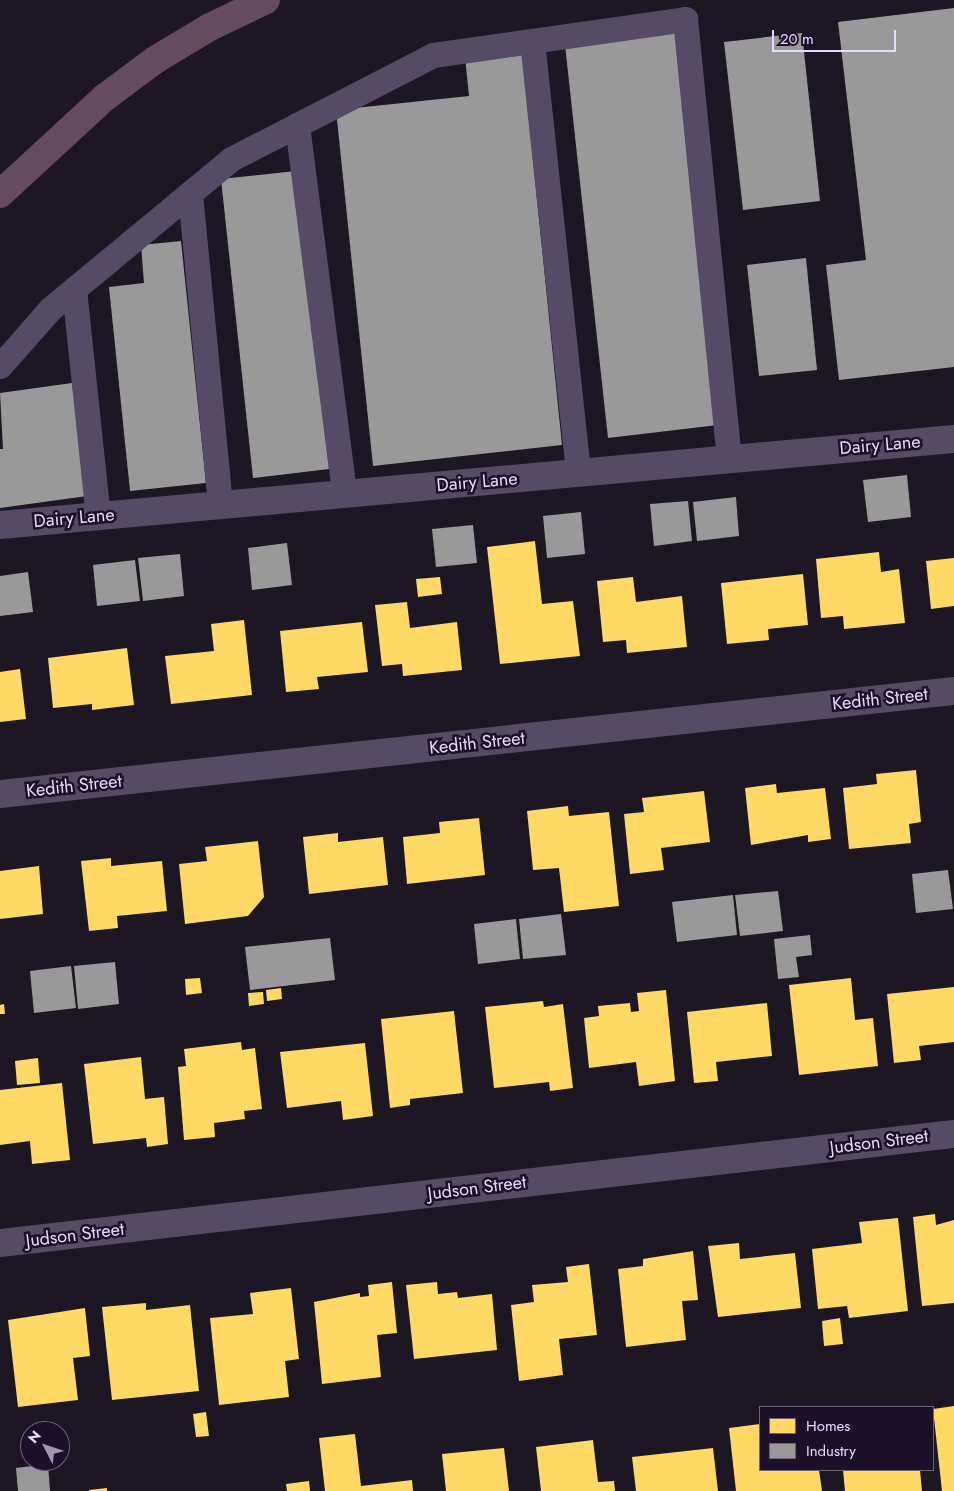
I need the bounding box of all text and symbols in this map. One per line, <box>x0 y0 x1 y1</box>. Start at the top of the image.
scale bar <box>774 20 898 52</box>
text: 20 m <box>780 28 814 50</box>
street label: Dairy Lane <box>839 431 921 459</box>
street label: Dairy Lane <box>436 468 518 496</box>
street label: Dairy Lane <box>33 504 115 532</box>
street label: Kedith Street <box>831 683 929 715</box>
street label: Kedith Street <box>428 727 526 759</box>
street label: Kedith Street <box>25 770 123 802</box>
street label: Judson Street <box>829 1125 929 1159</box>
street label: Judson Street <box>427 1171 527 1205</box>
street label: Judson Street <box>25 1218 125 1252</box>
legend <box>759 1406 934 1471</box>
text: Homes <box>806 1415 850 1437</box>
north arrow <box>20 1421 70 1471</box>
text: N <box>23 1426 46 1448</box>
text: Industry <box>806 1440 856 1462</box>

